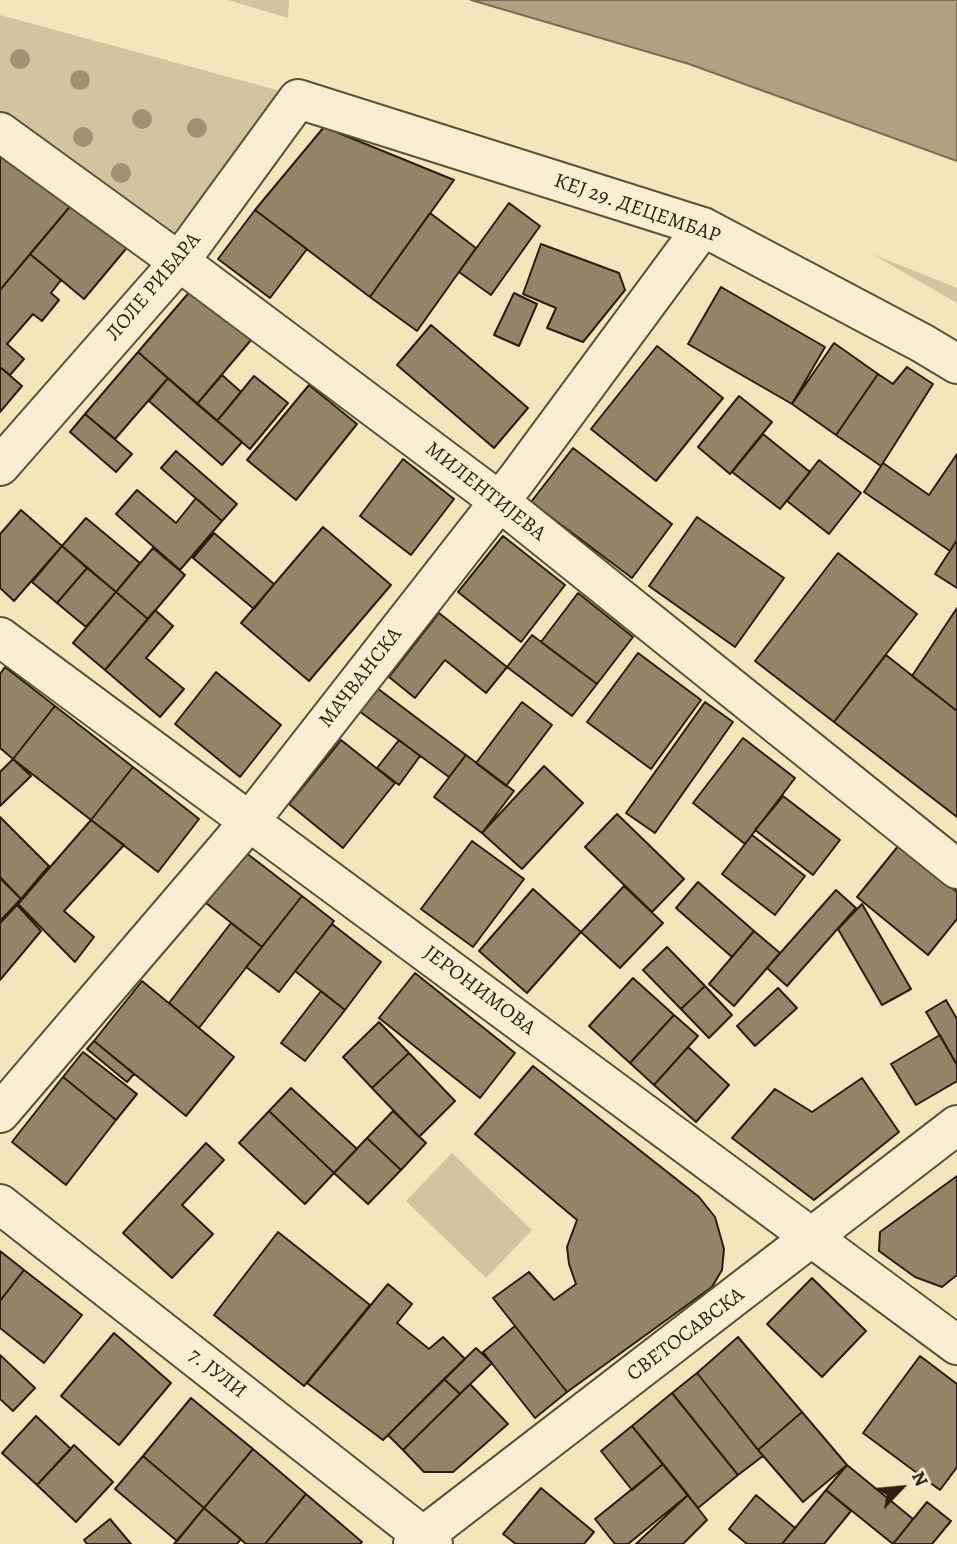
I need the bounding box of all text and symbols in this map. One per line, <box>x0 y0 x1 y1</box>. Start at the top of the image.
street label: КЕЈ 29. ДЕЦЕМБАР <box>551 169 723 249</box>
street label: ЛОЛЕ РИБАРА <box>102 228 206 346</box>
street label: МИЛЕНТИЈЕВА <box>420 437 550 547</box>
street label: МАЧВАНСКА <box>314 623 408 733</box>
street label: ЈЕРОНИМОВА <box>418 941 540 1041</box>
street label: СВЕТОСАВСКА <box>622 1283 750 1387</box>
street label: 7. ЈУЛИ <box>183 1343 251 1405</box>
north arrow <box>866 1453 936 1523</box>
text: N <box>905 1467 935 1491</box>

